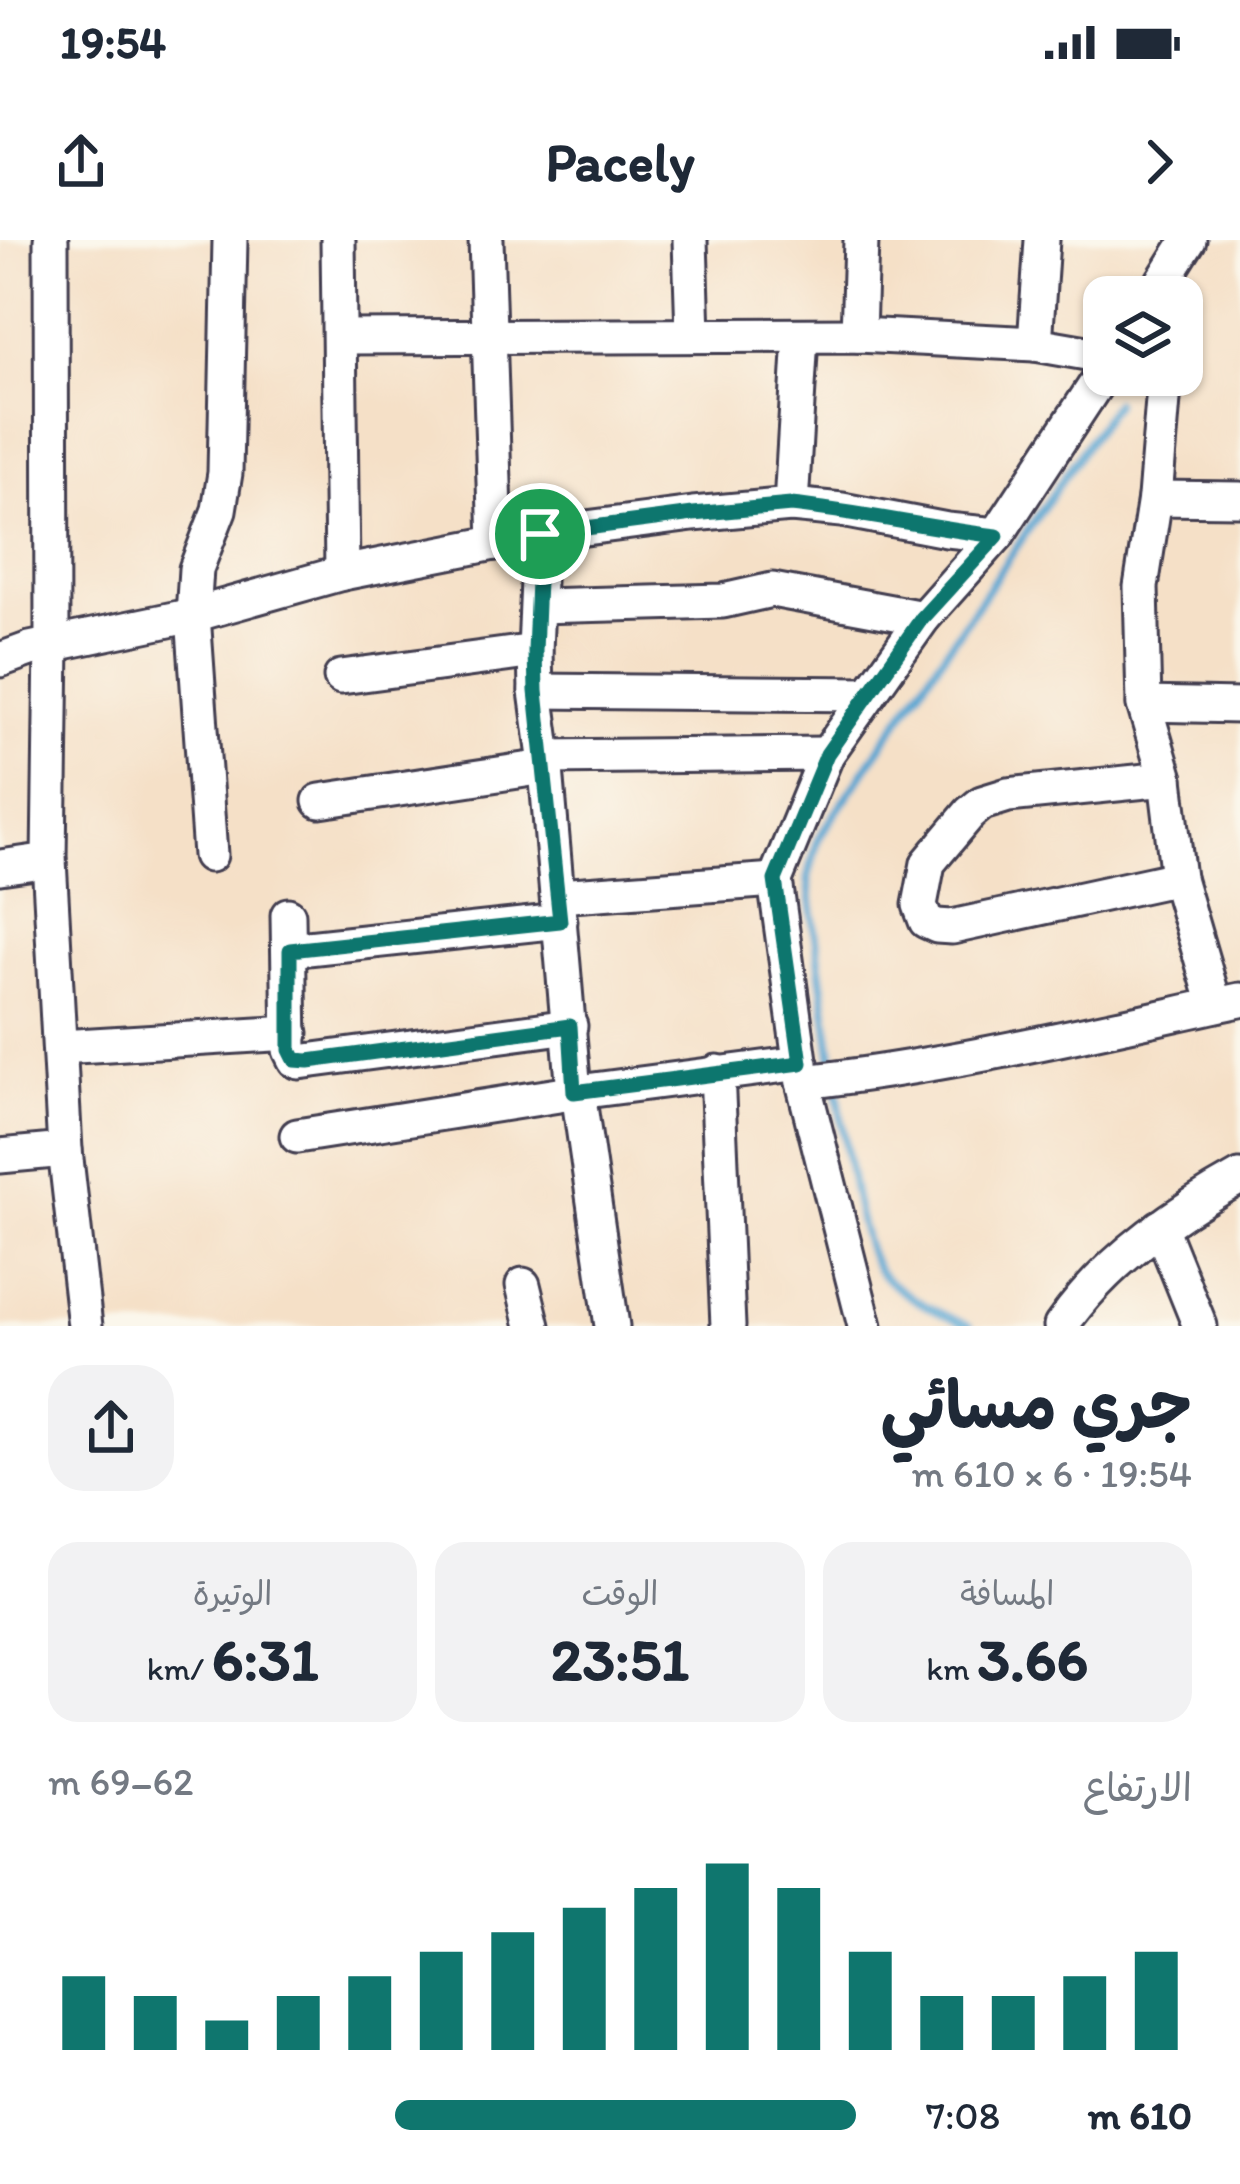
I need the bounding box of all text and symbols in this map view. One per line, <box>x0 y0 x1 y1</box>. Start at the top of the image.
text: 19:54 <box>60 15 166 69</box>
icon: share <box>48 129 114 195</box>
icon: forward <box>1126 129 1192 195</box>
text: Pacely <box>545 130 695 195</box>
map controls <box>1083 276 1203 396</box>
button: layers <box>1083 276 1203 396</box>
pin <box>489 483 591 585</box>
icon: arrive <box>507 501 573 567</box>
button: share <box>48 1365 174 1491</box>
text: جري مسائي <box>881 1365 1192 1445</box>
text: 19:54 · 6 × 610 m <box>911 1450 1192 1497</box>
text: الوتيرة <box>193 1574 273 1613</box>
text: الوقت <box>582 1574 659 1613</box>
text: المسافة <box>960 1574 1054 1613</box>
text: 6:31 <box>212 1623 319 1695</box>
text: 23:51 <box>551 1623 689 1695</box>
text: 3.66 <box>977 1623 1088 1695</box>
text: /km <box>147 1649 212 1688</box>
text: km <box>926 1649 977 1688</box>
text: 62–69 m <box>48 1758 194 1805</box>
text: الارتفاع <box>1083 1764 1192 1811</box>
text: 7:08 <box>926 2092 1000 2139</box>
text: 610 m <box>1088 2092 1192 2139</box>

